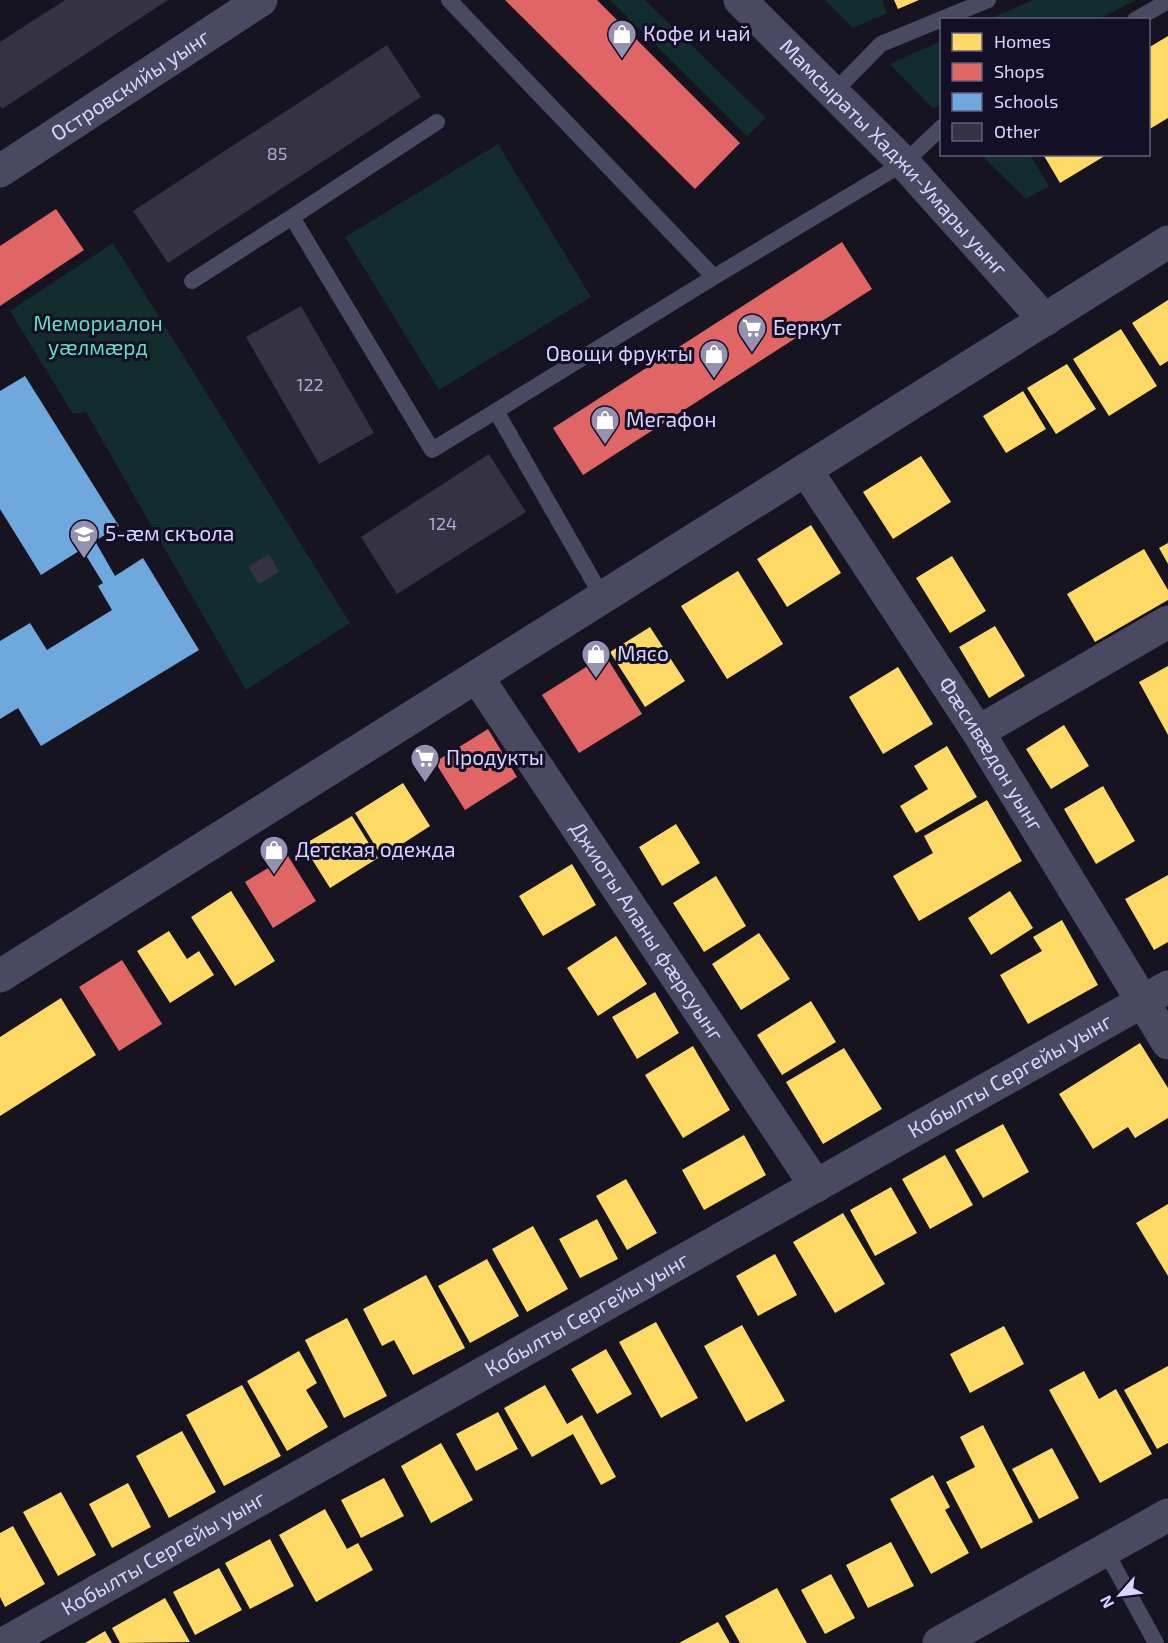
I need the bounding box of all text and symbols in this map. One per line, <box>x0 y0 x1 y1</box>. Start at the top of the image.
shop icon: Кофе и чай <box>606 18 638 60</box>
legend <box>940 18 1150 156</box>
place label: Кофе и чай <box>643 20 751 45</box>
street label: Островскийы уынг <box>45 23 214 145</box>
text: Homes <box>994 30 1051 52</box>
street label: Мамсыраты Хаджи-Умары уынг <box>775 33 1014 281</box>
text: Shops <box>994 60 1044 82</box>
text: Schools <box>994 90 1058 112</box>
text: Other <box>994 120 1040 142</box>
house number: 85 <box>267 142 287 164</box>
park label: Мемориалон уæлмæрд <box>33 310 163 360</box>
supermarket icon: Беркут <box>736 312 768 354</box>
place label: Беркут <box>773 314 842 340</box>
shop icon: Овощи фрукты <box>698 338 730 380</box>
place label: Овощи фрукты <box>546 340 693 366</box>
house number: 122 <box>296 373 324 395</box>
shop icon: Мегафон <box>589 404 621 446</box>
place label: Мегафон <box>626 406 716 431</box>
house number: 124 <box>429 512 457 534</box>
school or university icon: 5-æм скъола <box>68 518 100 560</box>
place label: 5-æм скъола <box>105 520 234 545</box>
shop icon: Мясо <box>580 638 612 680</box>
place label: Мясо <box>617 640 669 665</box>
street label: Фæсивæдон уынг <box>934 671 1050 836</box>
supermarket icon: Продукты <box>409 742 441 784</box>
place label: Продукты <box>446 744 544 770</box>
street label: Джиоты Аланы фæрсуынг <box>566 816 730 1046</box>
shop icon: Детская одежда <box>258 834 290 876</box>
place label: Детская одежда <box>295 836 456 861</box>
street label: Кобылты Сергейы уынг <box>903 1007 1116 1142</box>
street label: Кобылты Сергейы уынг <box>480 1246 693 1381</box>
street label: Кобылты Сергейы уынг <box>56 1485 269 1620</box>
north arrow <box>1090 1565 1150 1625</box>
text: N <box>1095 1593 1117 1612</box>

